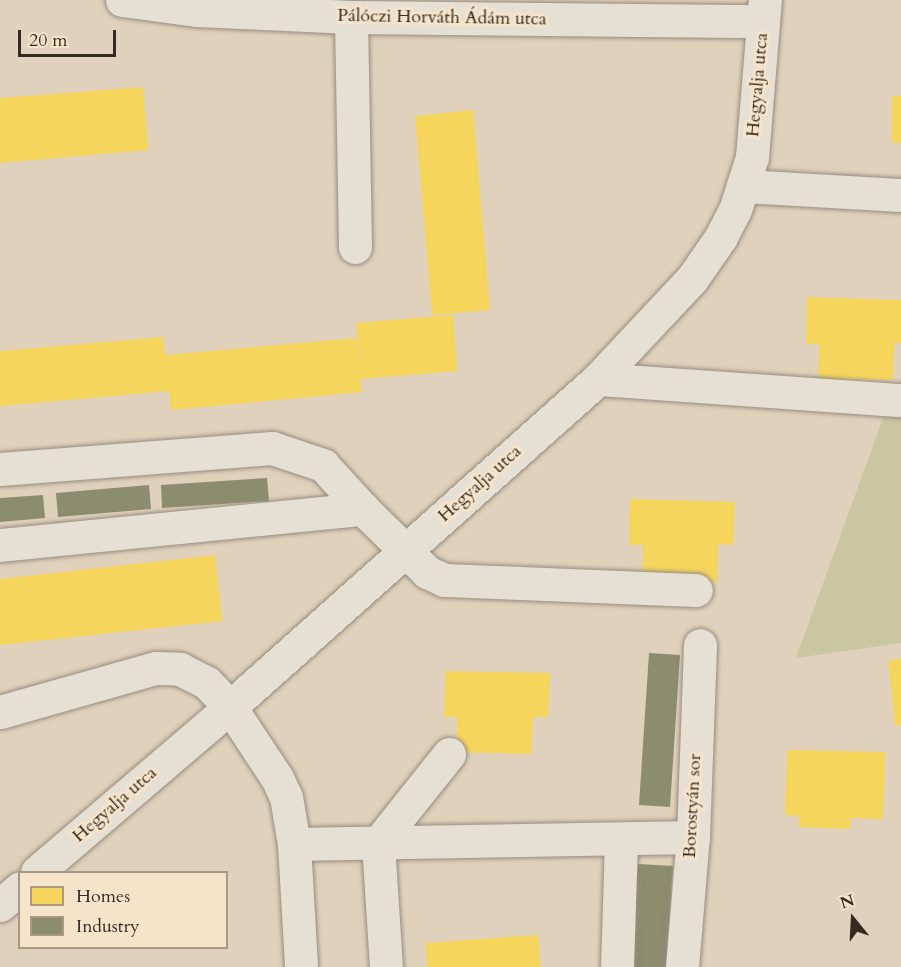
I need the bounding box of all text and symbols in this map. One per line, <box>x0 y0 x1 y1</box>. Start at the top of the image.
street label: Pálóczi Horváth Ádám utca <box>337 5 547 31</box>
scale bar <box>21 18 118 56</box>
text: 20 m <box>29 28 68 53</box>
street label: Hegyalja utca <box>743 32 773 138</box>
street label: Hegyalja utca <box>434 441 526 527</box>
street label: Borostyán sor <box>679 753 707 859</box>
street label: Hegyalja utca <box>69 763 161 847</box>
legend <box>18 871 228 949</box>
text: Homes <box>76 884 130 909</box>
north arrow <box>823 889 883 949</box>
text: N <box>837 889 857 914</box>
text: Industry <box>76 914 140 939</box>

